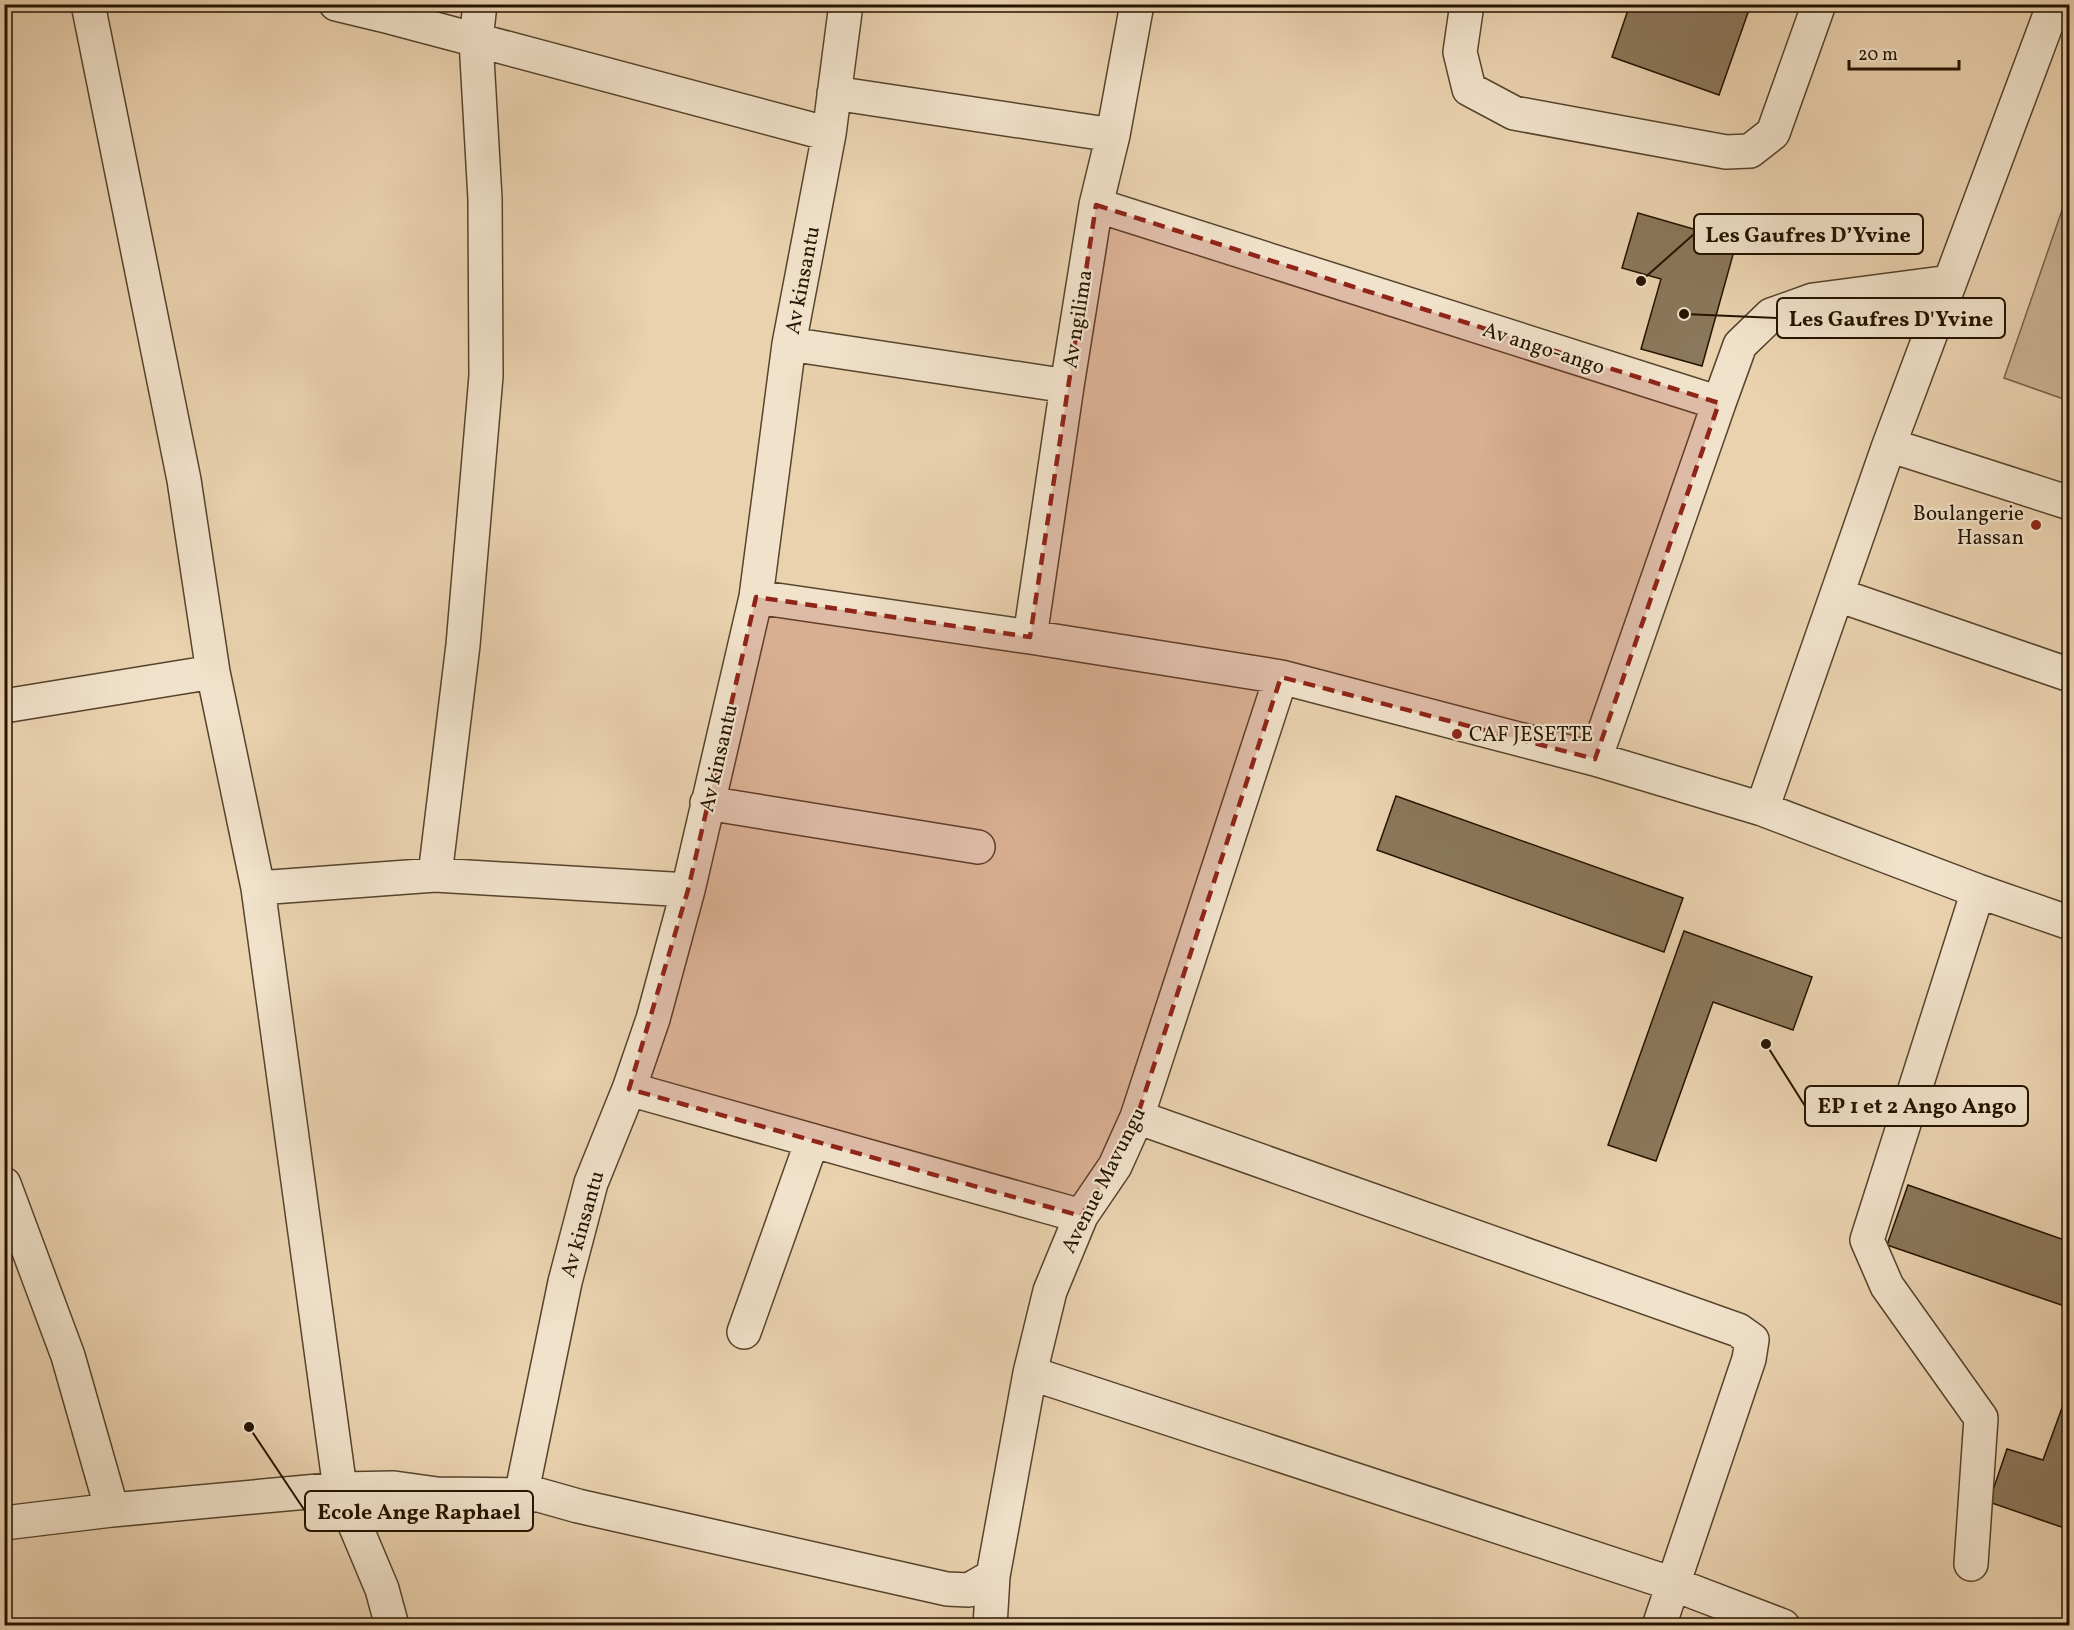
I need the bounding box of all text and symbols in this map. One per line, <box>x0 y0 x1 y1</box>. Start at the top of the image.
scale bar <box>1849 33 1958 71</box>
text: 20 m <box>1858 43 1898 68</box>
callout: Les Gaufres D’Yvine <box>1694 214 1923 254</box>
text: Les Gaufres D’Yvine <box>1705 221 1911 252</box>
street label: Av kinsantu <box>779 224 828 337</box>
street label: Av ngilima <box>1056 268 1101 371</box>
callout: Les Gaufres D'Yvine <box>1777 298 2005 338</box>
text: Les Gaufres D'Yvine <box>1789 305 1993 336</box>
street label: Av ango-ango <box>1479 316 1608 383</box>
place label: Boulangerie Hassan <box>1913 500 2024 553</box>
marker: Boulangerie Hassan <box>2029 518 2043 532</box>
street label: Av kinsantu <box>693 702 746 815</box>
place label: CAF JESETTE <box>1469 721 1593 750</box>
marker: CAF JESETTE <box>1450 727 1464 741</box>
callout: EP 1 et 2 Ango Ango <box>1805 1086 2028 1126</box>
text: EP 1 et 2 Ango Ango <box>1818 1092 2016 1123</box>
street label: Avenue Mavungu <box>1055 1103 1154 1259</box>
street label: Av kinsantu <box>554 1168 612 1281</box>
callout: Ecole Ange Raphael <box>305 1491 533 1531</box>
text: Ecole Ange Raphael <box>317 1498 521 1529</box>

